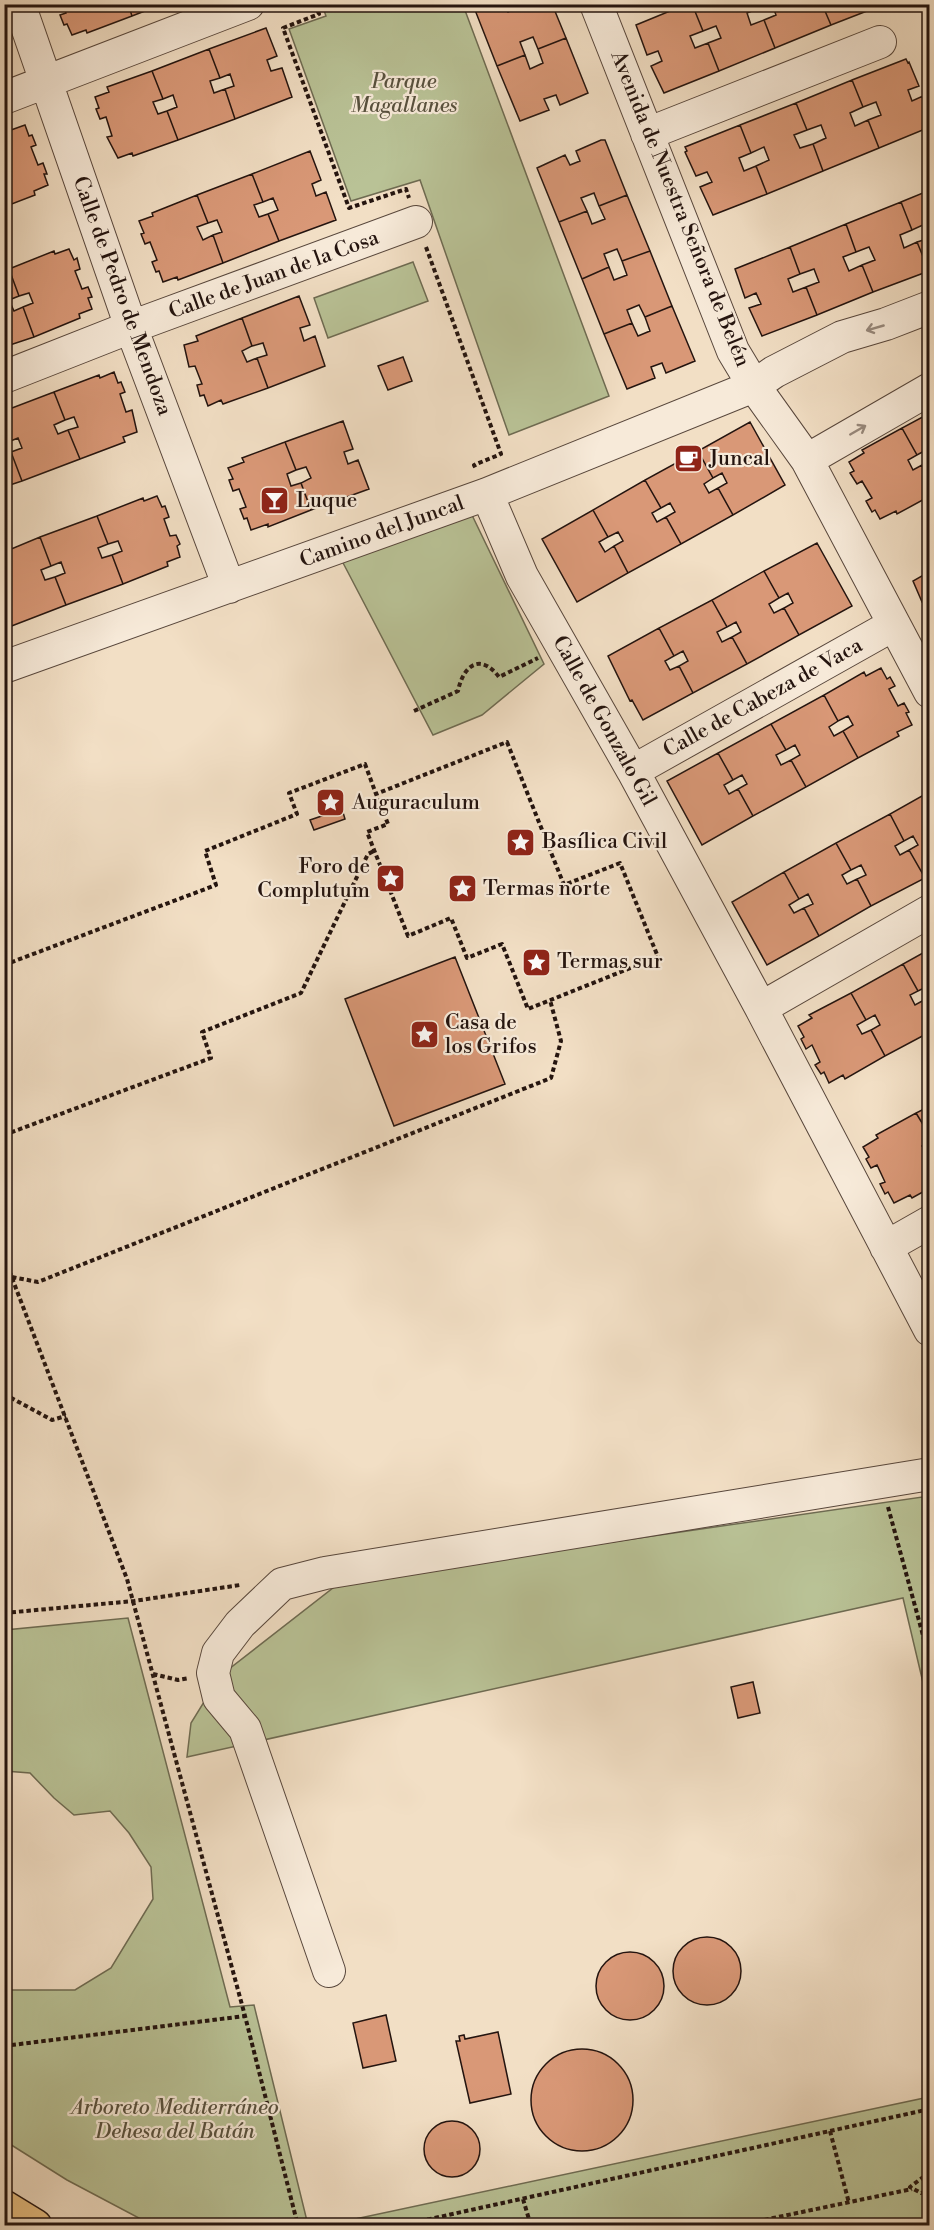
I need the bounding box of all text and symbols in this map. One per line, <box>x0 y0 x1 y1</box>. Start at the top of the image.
street label: Avenida de Nuestra Señora de Belén <box>604 46 756 371</box>
park label: Parque Magallanes <box>351 69 457 119</box>
street label: Calle de Pedro de Mendoza <box>67 173 178 420</box>
street label: Calle de Juan de la Cosa <box>165 225 383 325</box>
one-way arrow <box>866 323 885 334</box>
one-way arrow <box>849 424 866 436</box>
cafe icon: Juncal <box>672 443 704 475</box>
place label: Juncal <box>708 446 770 472</box>
bar icon: Luque <box>259 485 291 517</box>
place label: Luque <box>296 488 357 514</box>
street label: Camino del Juncal <box>296 490 468 574</box>
street label: Calle de Gonzalo Gil <box>546 631 662 811</box>
street label: Calle de Cabeza de Vaca <box>659 632 868 764</box>
place icon: Auguraculum <box>315 787 347 819</box>
place label: Auguraculum <box>351 790 480 816</box>
place icon: Basílica Civil <box>505 826 537 858</box>
place label: Basílica Civil <box>541 829 667 855</box>
place label: Foro de Complutum <box>257 854 370 904</box>
place icon: Foro de Complutum <box>375 863 407 895</box>
place icon: Termas norte <box>446 873 478 905</box>
place label: Termas norte <box>483 876 610 902</box>
place icon: Termas sur <box>520 946 552 978</box>
place label: Termas sur <box>557 949 663 975</box>
place label: Casa de los Grifos <box>445 1010 537 1060</box>
place icon: Casa de los Grifos <box>408 1019 440 1051</box>
park label: Arboreto Mediterráneo Dehesa del Batán <box>69 2095 279 2145</box>

